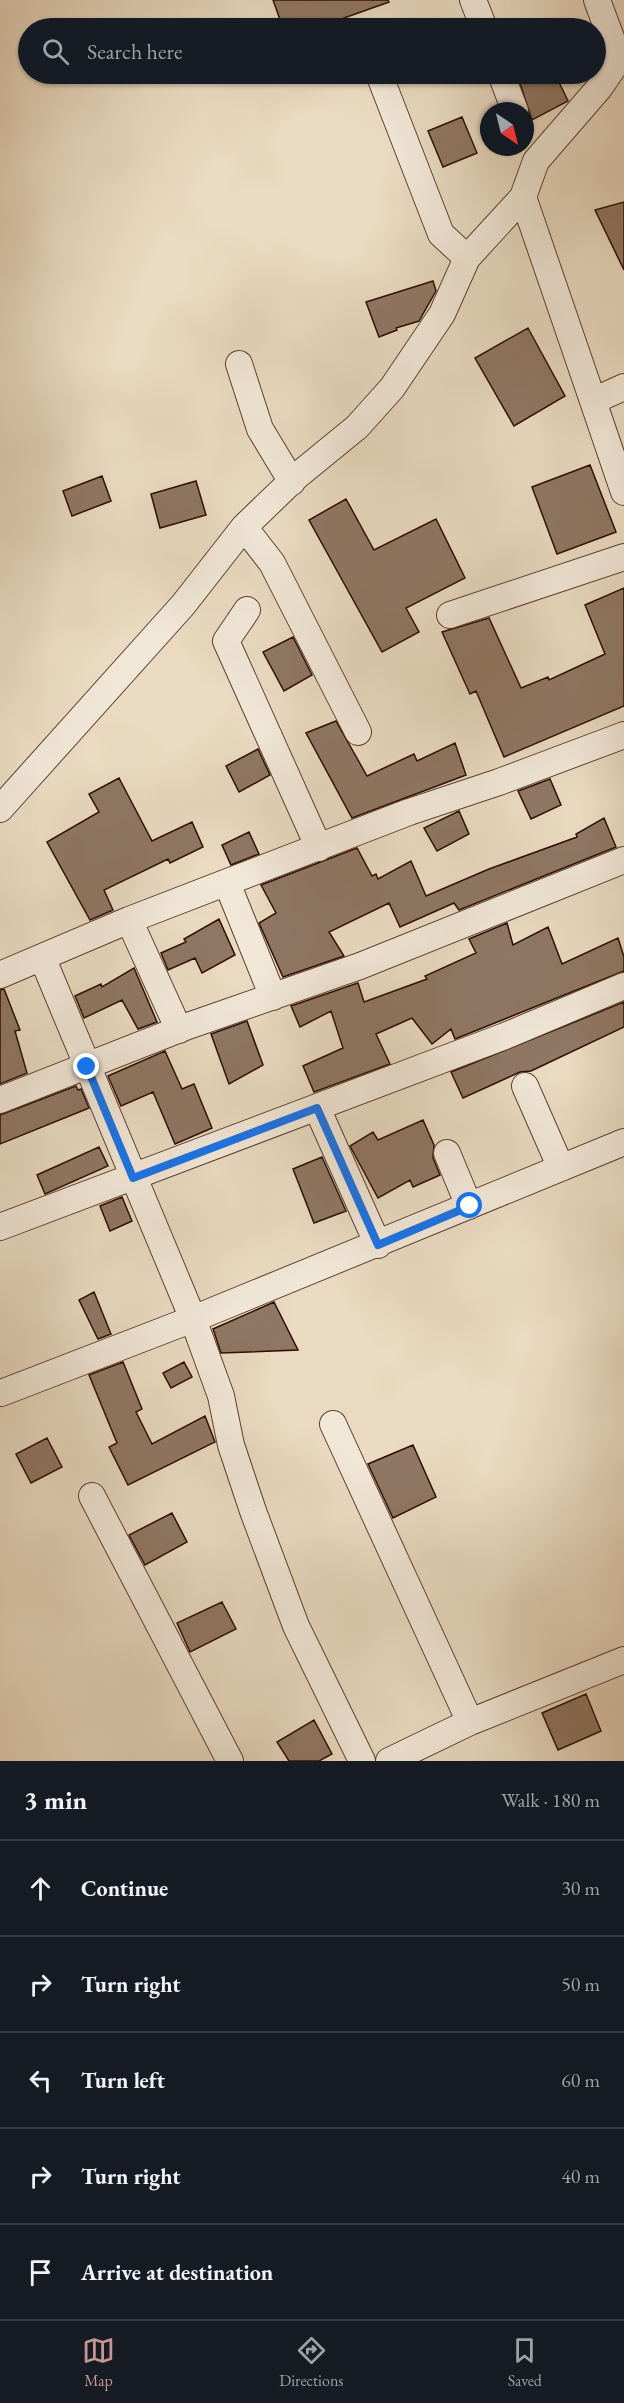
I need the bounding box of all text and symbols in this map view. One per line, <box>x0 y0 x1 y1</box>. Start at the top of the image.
search box <box>18 18 606 84</box>
icon: search <box>39 35 72 68</box>
text: Search here <box>87 37 182 66</box>
north arrow <box>480 102 534 156</box>
route end <box>73 1053 99 1079</box>
route start <box>456 1192 482 1218</box>
text: 3 min <box>24 1783 87 1817</box>
text: Walk · 180 m <box>501 1787 600 1813</box>
icon: ahead <box>24 1872 57 1905</box>
text: Continue <box>81 1874 168 1903</box>
text: 30 m <box>561 1875 600 1901</box>
icon: right <box>24 1968 57 2001</box>
text: Turn right <box>81 1970 180 1999</box>
text: 50 m <box>561 1971 600 1997</box>
icon: left <box>24 2064 57 2097</box>
text: Turn left <box>81 2066 165 2095</box>
text: 60 m <box>561 2067 600 2093</box>
icon: right <box>24 2160 57 2193</box>
text: Turn right <box>81 2162 180 2191</box>
text: 40 m <box>561 2163 600 2189</box>
icon: arrive <box>24 2256 57 2289</box>
text: Arrive at destination <box>81 2258 273 2287</box>
tab: Map <box>82 2334 115 2391</box>
tab: Directions <box>279 2334 344 2391</box>
tab: Saved <box>508 2334 542 2391</box>

